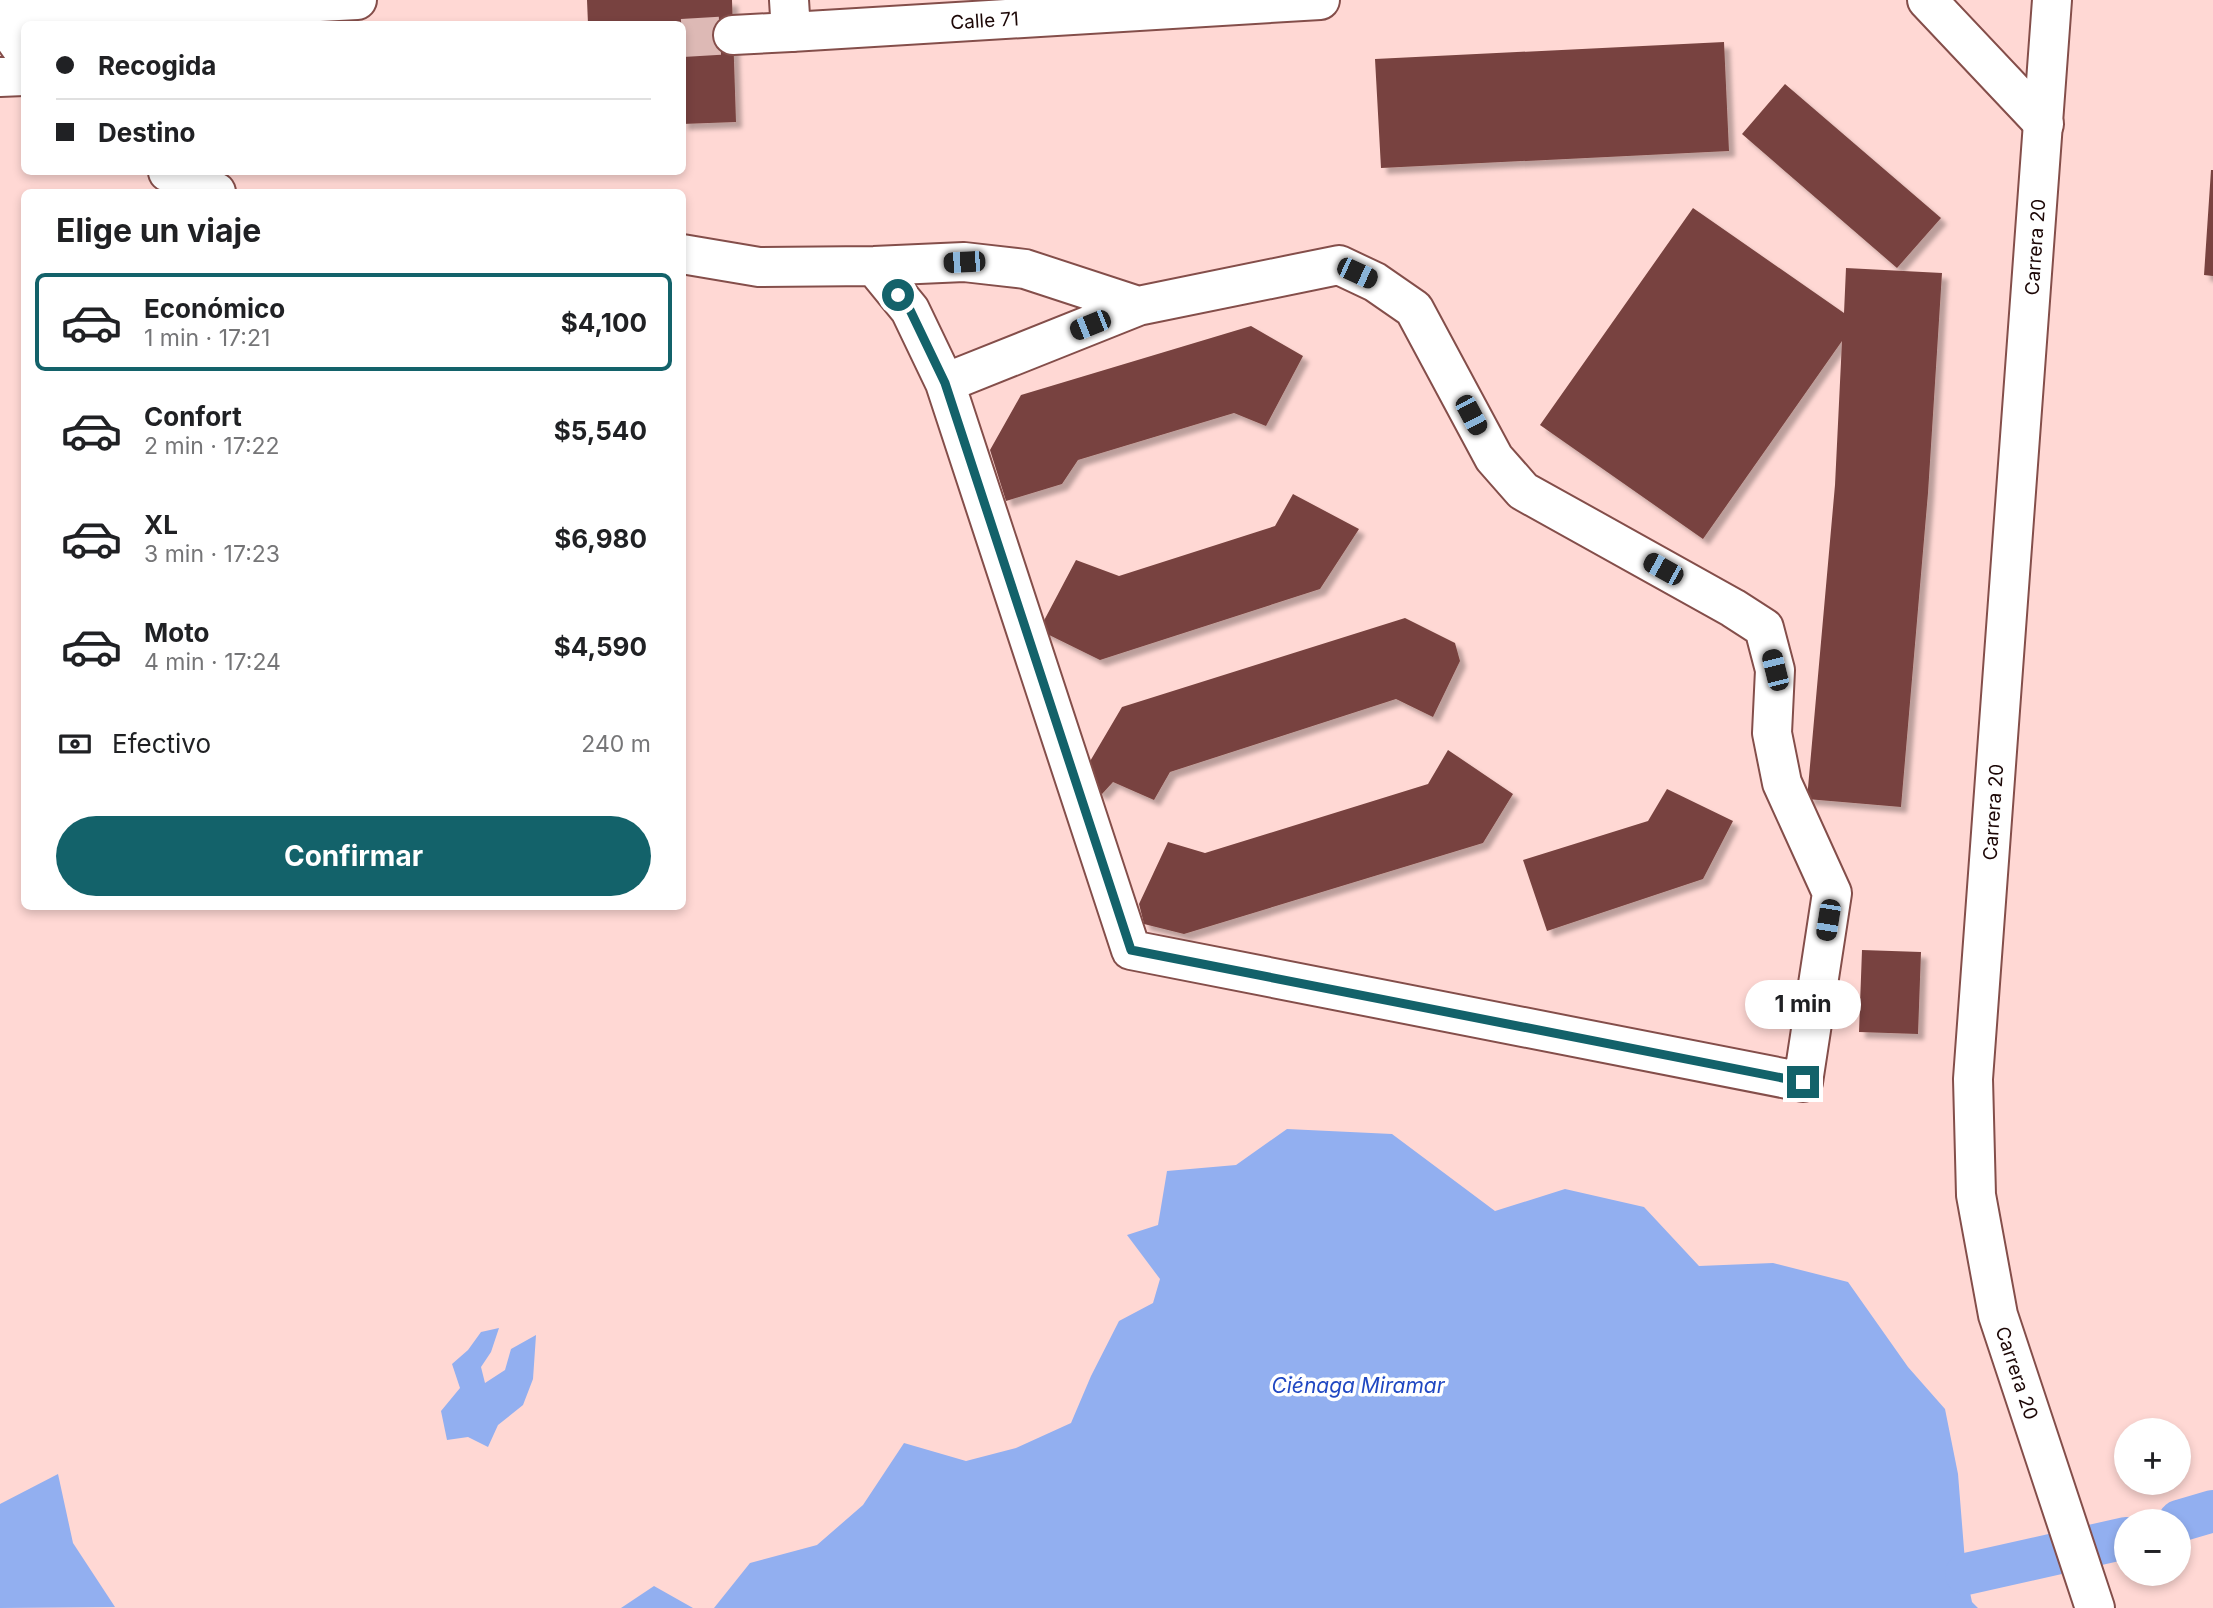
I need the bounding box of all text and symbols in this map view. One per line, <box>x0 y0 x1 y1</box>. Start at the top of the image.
street label: Calle 71 <box>950 7 1020 34</box>
text: Recogida <box>98 50 216 81</box>
text: Destino <box>98 117 196 148</box>
street label: Carrera 20 <box>2021 198 2050 296</box>
text: Elige un viaje <box>56 211 261 250</box>
car <box>943 250 986 274</box>
car <box>1334 255 1381 291</box>
route start <box>882 279 914 311</box>
icon: car <box>60 291 123 354</box>
text: Económico <box>144 293 285 324</box>
text: $4,100 <box>561 307 647 338</box>
car <box>1067 307 1114 343</box>
text: 1 min · 17:21 <box>144 324 270 352</box>
car <box>1452 392 1491 438</box>
icon: car <box>60 399 123 462</box>
text: Confort <box>144 401 242 432</box>
text: $5,540 <box>554 415 647 446</box>
text: 2 min · 17:22 <box>144 432 280 460</box>
icon: car <box>60 507 123 570</box>
text: XL <box>144 509 178 540</box>
text: $6,980 <box>554 523 647 554</box>
text: 3 min · 17:23 <box>144 540 280 568</box>
car <box>1640 550 1687 588</box>
icon: car <box>60 615 123 678</box>
text: Moto <box>144 617 209 648</box>
text: $4,590 <box>554 631 647 662</box>
car <box>1760 647 1791 693</box>
text: 4 min · 17:24 <box>144 648 281 676</box>
icon: cash <box>56 725 94 763</box>
text: Efectivo <box>112 728 211 759</box>
text: 240 m <box>581 730 651 758</box>
street label: Carrera 20 <box>1979 763 2008 861</box>
button: Confirmar <box>56 816 651 896</box>
car <box>1815 898 1842 942</box>
callout: 1 min <box>1745 981 1861 1030</box>
text: 1 min <box>1775 990 1831 1018</box>
route end <box>1787 1066 1819 1098</box>
street label: Carrera 20 <box>1991 1324 2043 1423</box>
water label: Ciénaga Miramar <box>1271 1373 1446 1398</box>
map controls <box>2114 1418 2191 1586</box>
button: + <box>2114 1418 2191 1495</box>
button: − <box>2114 1509 2191 1586</box>

